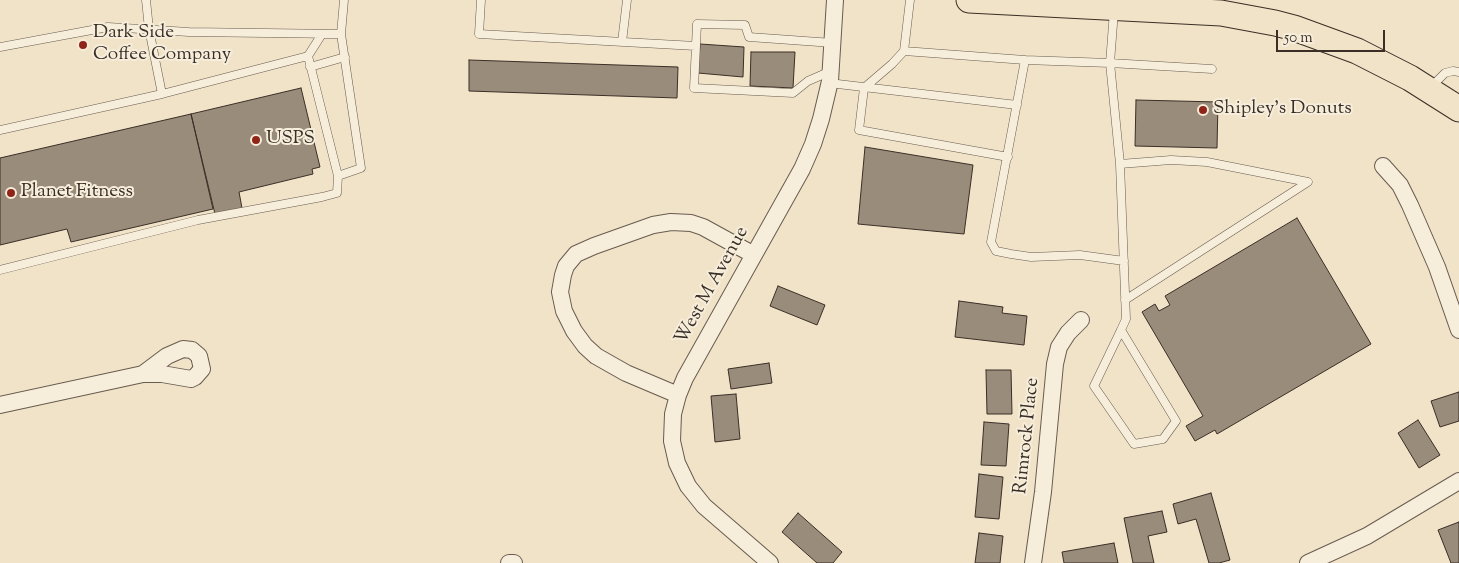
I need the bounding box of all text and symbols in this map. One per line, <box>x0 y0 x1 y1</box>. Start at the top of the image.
scale bar <box>1279 20 1388 52</box>
place label: Dark Side Coffee Company <box>93 23 231 67</box>
text: 50 m <box>1284 28 1313 49</box>
marker: Dark Side Coffee Company <box>77 39 89 51</box>
place label: Shipley's Donuts <box>1213 99 1352 121</box>
marker: Shipley's Donuts <box>1197 104 1209 116</box>
place label: USPS <box>266 129 315 151</box>
marker: USPS <box>250 134 262 146</box>
place label: Planet Fitness <box>21 182 133 204</box>
marker: Planet Fitness <box>5 187 17 199</box>
street label: West M Avenue <box>671 223 755 349</box>
street label: Rimrock Place <box>1011 377 1045 495</box>

